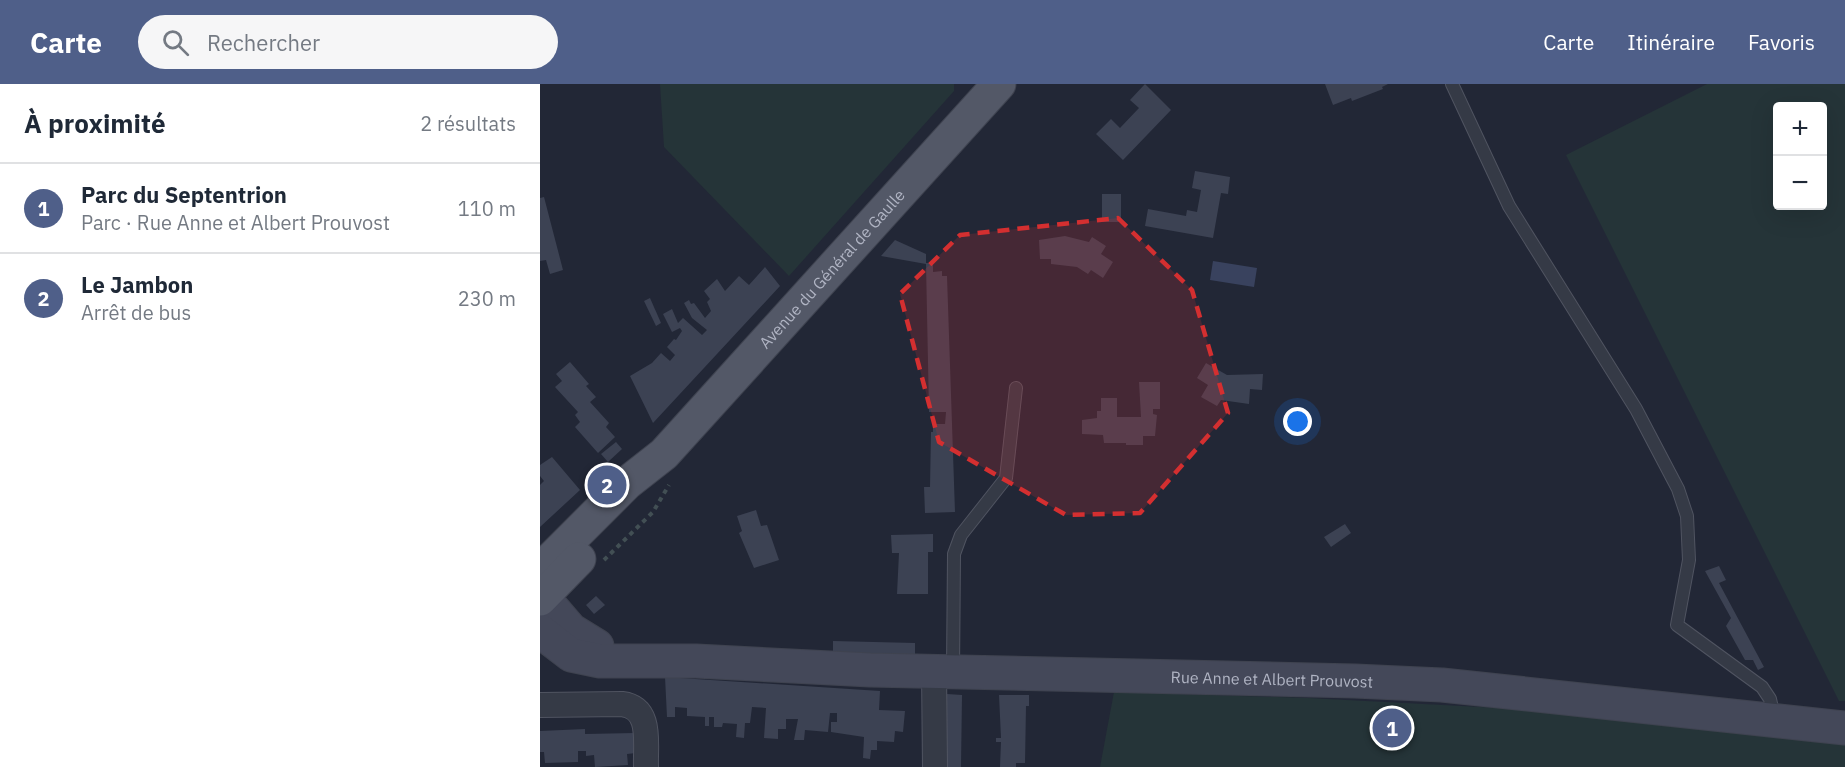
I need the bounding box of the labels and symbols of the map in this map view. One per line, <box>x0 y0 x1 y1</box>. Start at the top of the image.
street label: Avenue du Général de Gaulle <box>755 185 909 352</box>
your location <box>1283 407 1312 436</box>
pin: 2 <box>588 462 626 508</box>
street label: Rue Anne et Albert Prouvost <box>1170 667 1374 692</box>
pin: 1 <box>1372 706 1412 750</box>

